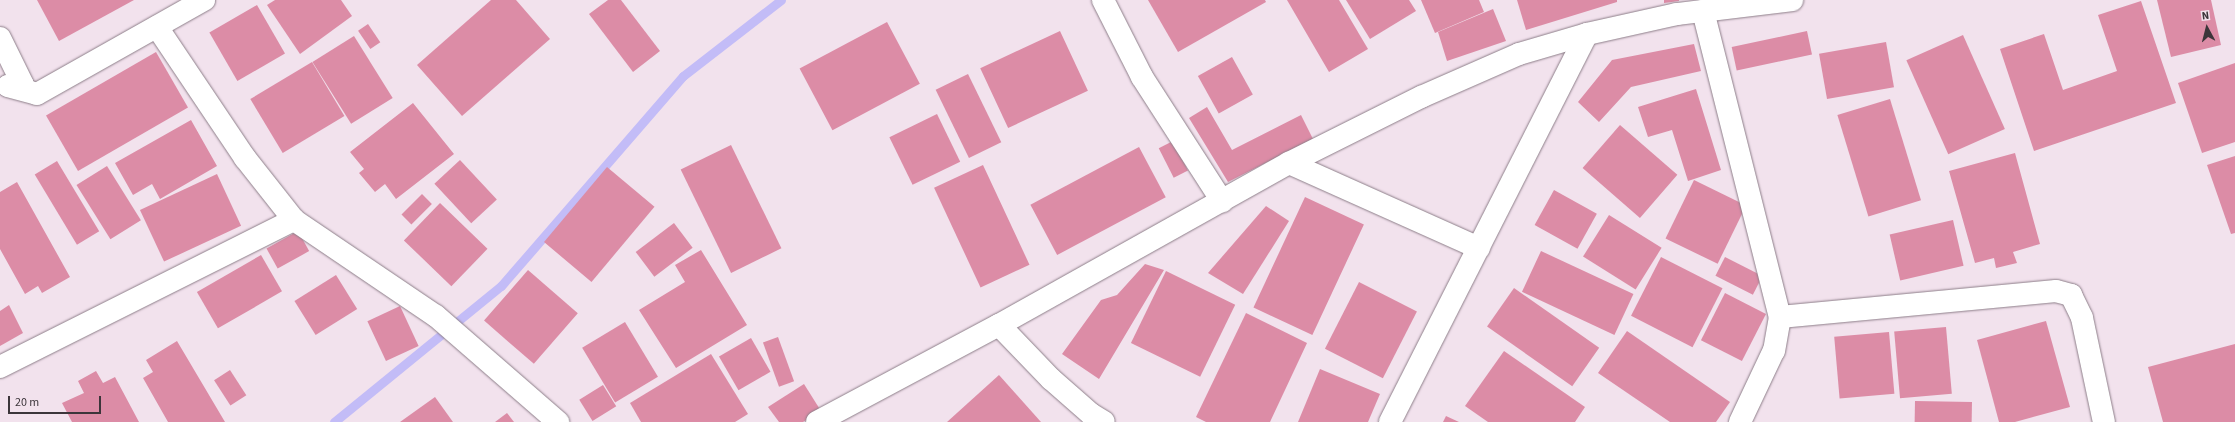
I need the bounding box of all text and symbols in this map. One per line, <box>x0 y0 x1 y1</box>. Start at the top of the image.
north arrow <box>2187 8 2227 48</box>
text: N <box>2201 8 2210 23</box>
scale bar <box>10 388 103 414</box>
text: 20 m <box>15 394 39 411</box>

